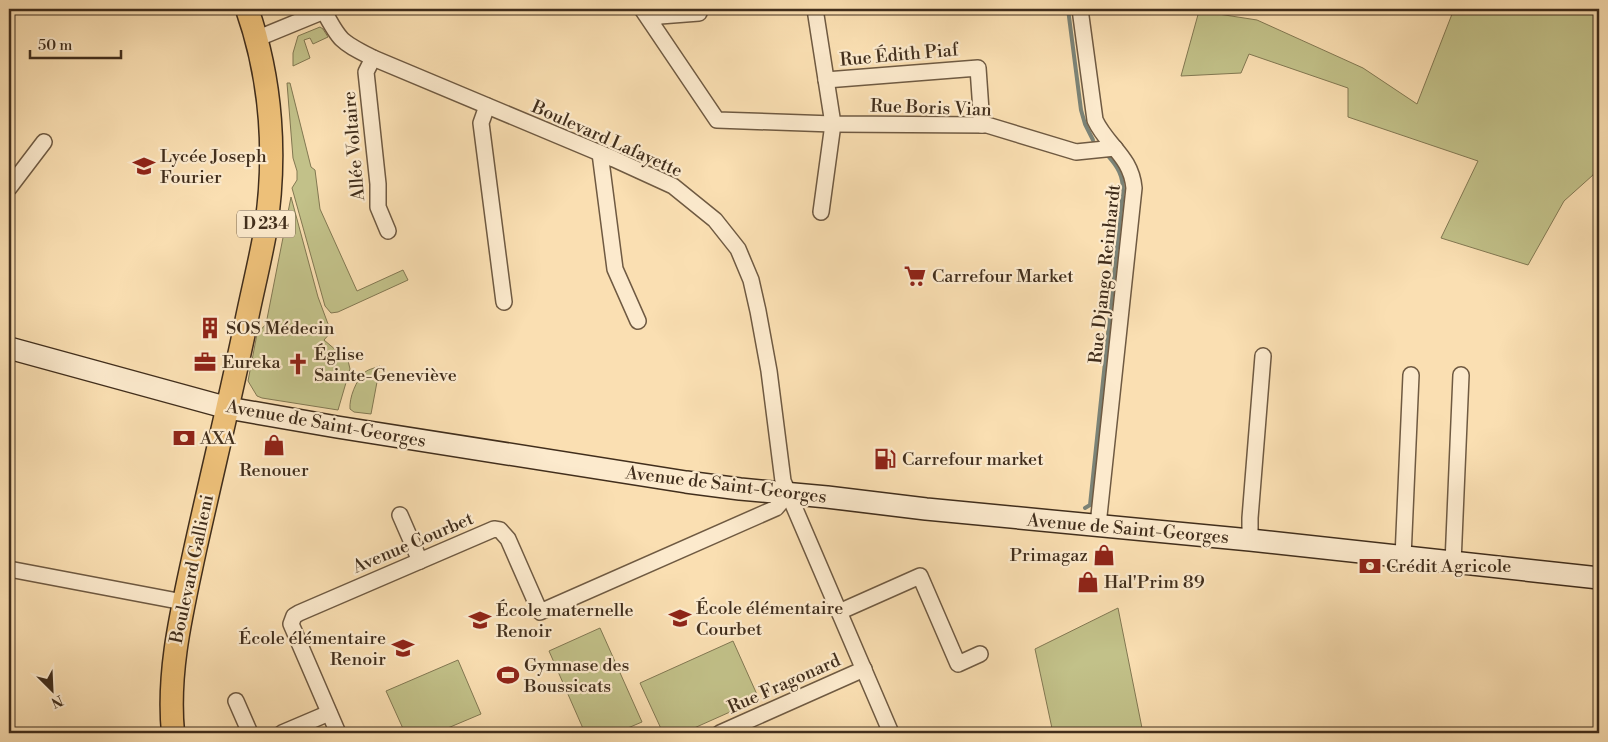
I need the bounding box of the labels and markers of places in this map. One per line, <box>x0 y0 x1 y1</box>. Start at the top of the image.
place label: Lycée Joseph Fourier <box>160 145 267 189</box>
school or university icon: Lycée Joseph Fourier <box>131 153 157 179</box>
supermarket icon: Carrefour Market <box>902 263 928 289</box>
place label: Carrefour Market <box>932 265 1074 288</box>
building icon: SOS Médecin <box>197 315 223 341</box>
place label: SOS Médecin <box>226 317 335 340</box>
place label: Église Sainte-Geneviève <box>314 343 457 387</box>
office icon: Eureka <box>192 349 218 375</box>
place label: Eureka <box>222 351 281 374</box>
church icon: Église Sainte-Geneviève <box>285 351 311 377</box>
bank icon: AXA <box>171 425 197 451</box>
place label: AXA <box>199 427 236 450</box>
shop icon: Renouer <box>261 432 287 458</box>
fuel station icon: Carrefour market <box>872 446 898 472</box>
place label: Carrefour market <box>902 448 1044 471</box>
place label: Renouer <box>239 459 309 482</box>
shop icon: Primagaz <box>1091 542 1117 568</box>
place label: Primagaz <box>1010 544 1088 567</box>
bank icon: Crédit Agricole <box>1357 553 1383 579</box>
place label: Crédit Agricole <box>1386 555 1511 578</box>
shop icon: Hal'Prim 89 <box>1075 569 1101 595</box>
place label: Hal'Prim 89 <box>1104 571 1205 594</box>
place label: École élémentaire Courbet <box>696 597 843 641</box>
place label: École maternelle Renoir <box>496 599 634 643</box>
school or university icon: École élémentaire Courbet <box>667 605 693 631</box>
school or university icon: École maternelle Renoir <box>467 607 493 633</box>
place label: École élémentaire Renoir <box>239 627 386 671</box>
school or university icon: École élémentaire Renoir <box>390 635 416 661</box>
place label: Gymnase des Boussicats <box>523 654 630 698</box>
sports icon: Gymnase des Boussicats <box>495 662 521 688</box>

